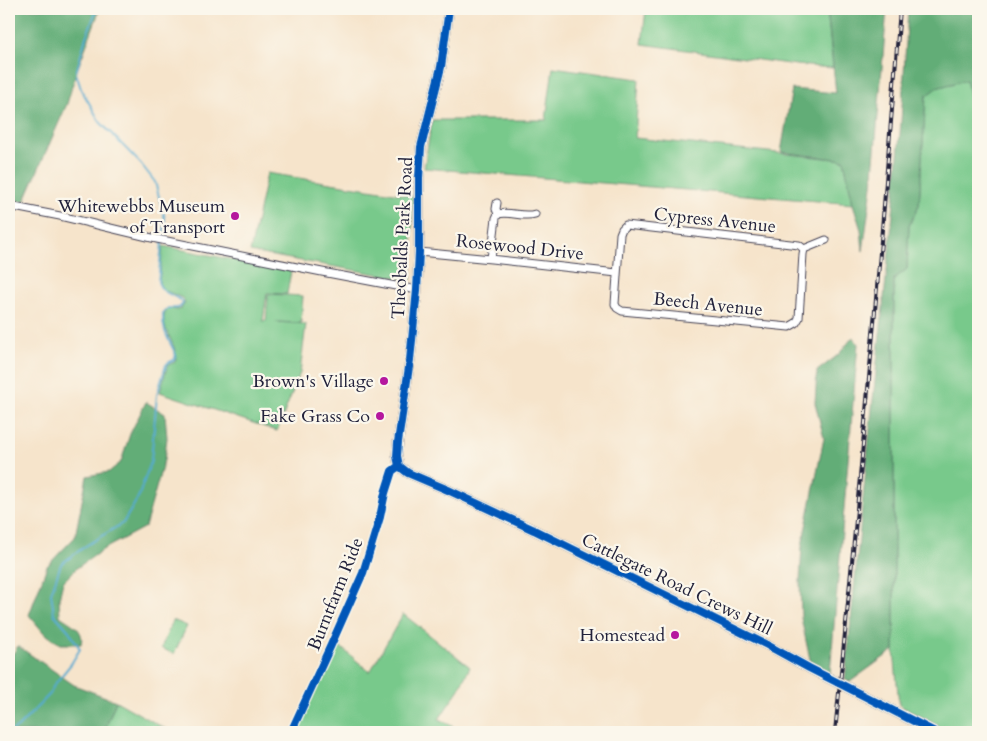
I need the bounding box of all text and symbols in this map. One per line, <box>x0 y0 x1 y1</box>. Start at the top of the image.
street label: Theobalds Park Road <box>386 156 419 320</box>
place label: Whitewebbs Museum of Transport <box>56 194 226 240</box>
street label: Cypress Avenue <box>653 202 777 239</box>
marker: Whitewebbs Museum of Transport <box>229 210 241 222</box>
street label: Rosewood Drive <box>455 228 585 267</box>
street label: Beech Avenue <box>652 286 764 323</box>
place label: Brown's Village <box>252 369 374 394</box>
marker: Brown's Village <box>378 375 390 387</box>
place label: Fake Grass Co <box>260 404 370 429</box>
marker: Fake Grass Co <box>374 410 386 422</box>
street label: Cattlegate Road Crews Hill <box>577 527 777 642</box>
street label: Burntfarm Ride <box>301 534 369 654</box>
place label: Homestead <box>580 623 665 648</box>
marker: Homestead <box>669 629 681 641</box>

